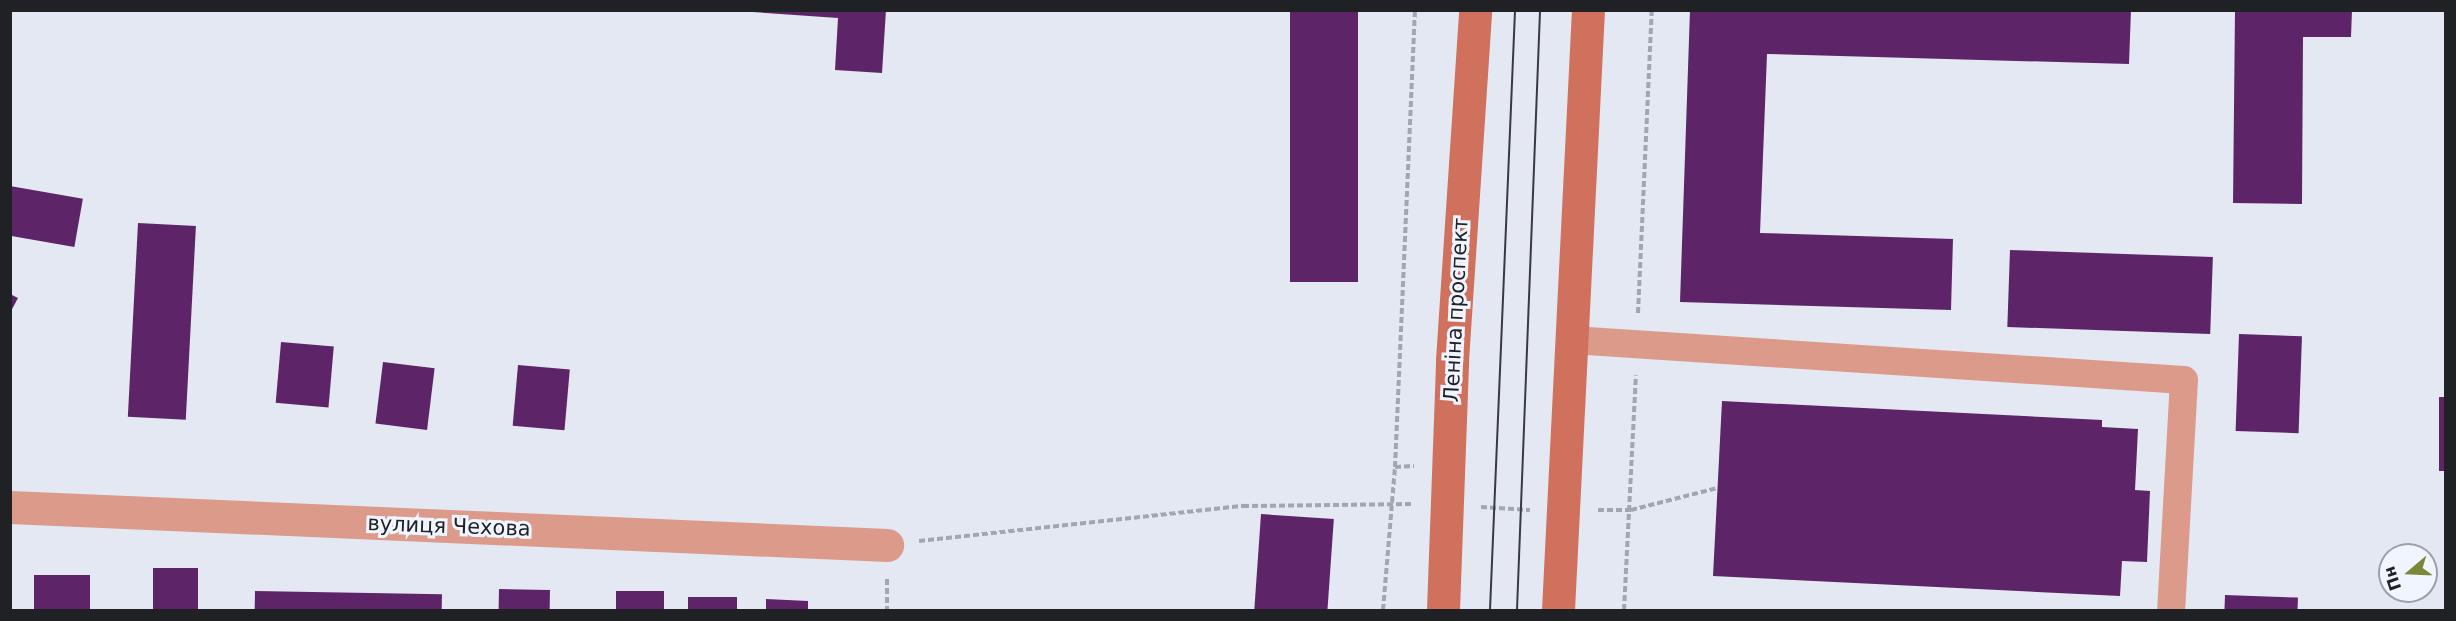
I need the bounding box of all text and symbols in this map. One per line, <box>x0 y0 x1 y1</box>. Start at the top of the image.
street label: Леніна проспект <box>1439 217 1473 403</box>
street label: вулиця Чехова <box>367 511 531 541</box>
north arrow <box>2378 543 2438 603</box>
text: Пн <box>2379 564 2405 593</box>

